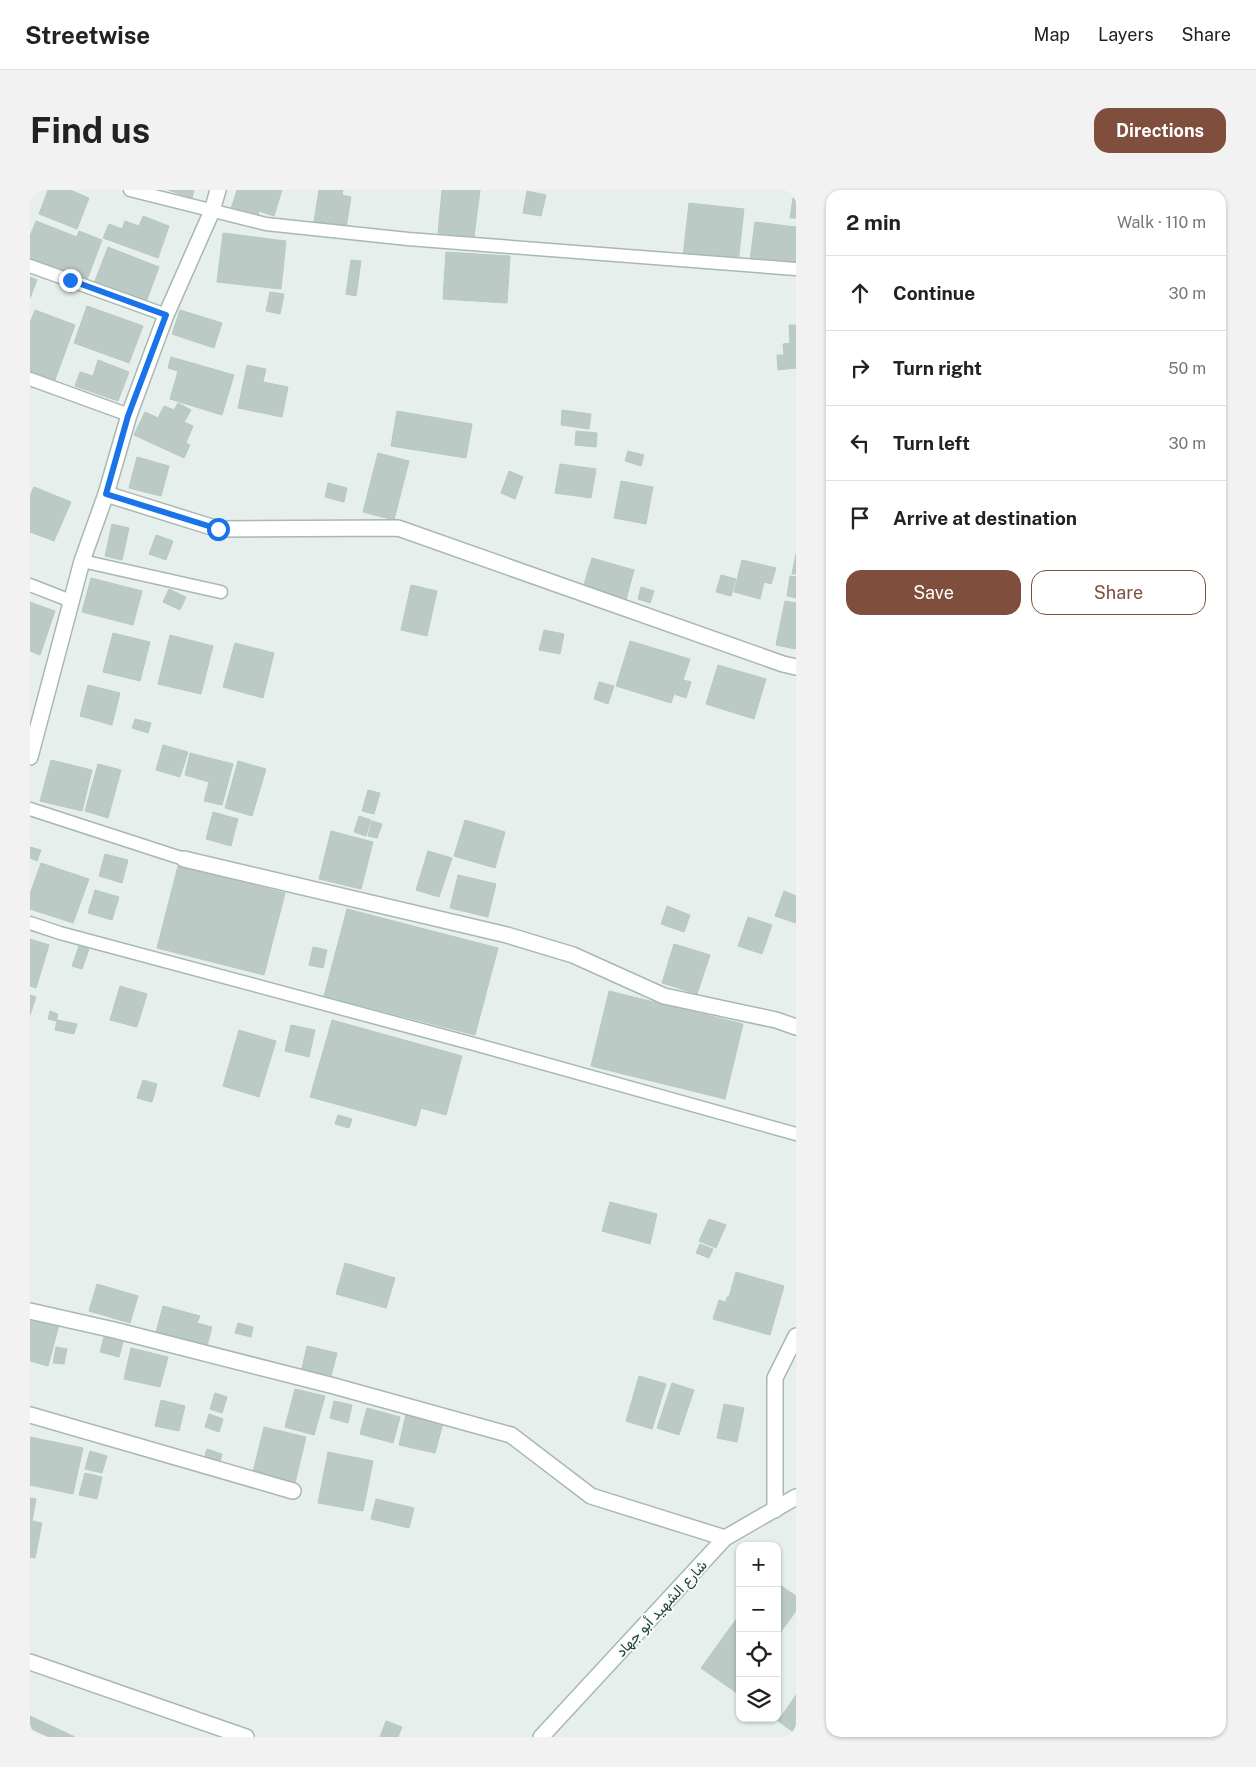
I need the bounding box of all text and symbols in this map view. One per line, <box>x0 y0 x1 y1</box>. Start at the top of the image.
text: Streetwise <box>25 21 150 49</box>
text: Map <box>1034 24 1070 45</box>
text: Layers <box>1098 24 1154 45</box>
text: Share <box>1182 24 1231 45</box>
button: Directions <box>1094 108 1226 153</box>
text: Find us <box>30 110 150 151</box>
text: 2 min <box>846 210 901 235</box>
text: Walk · 110 m <box>1117 213 1206 232</box>
route end <box>59 269 82 292</box>
icon: ahead <box>846 279 874 307</box>
text: Continue <box>893 282 975 304</box>
text: 30 m <box>1169 284 1206 303</box>
icon: right <box>846 354 874 382</box>
text: Turn right <box>893 357 982 379</box>
text: 50 m <box>1168 359 1206 378</box>
icon: left <box>846 429 874 457</box>
text: Turn left <box>893 432 970 454</box>
text: 30 m <box>1169 434 1206 453</box>
icon: arrive <box>846 504 874 532</box>
text: Arrive at destination <box>893 507 1077 529</box>
route start <box>207 518 230 541</box>
button: Save <box>846 570 1021 615</box>
button: Share <box>1031 570 1206 615</box>
map controls <box>736 1542 781 1722</box>
button: + <box>736 1542 781 1587</box>
street label: شارع الشهيد أبو جهاد <box>612 1556 712 1662</box>
button: − <box>736 1587 781 1632</box>
button: locate <box>736 1632 781 1677</box>
button: layers <box>736 1677 781 1722</box>

